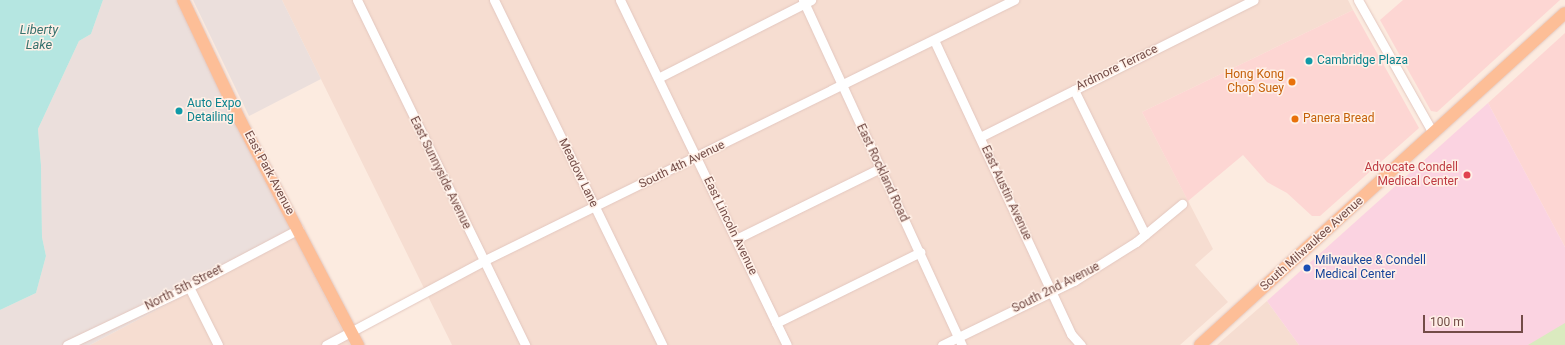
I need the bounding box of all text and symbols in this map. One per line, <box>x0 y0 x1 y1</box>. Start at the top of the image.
water label: Liberty Lake <box>20 23 58 54</box>
street label: Ardmore Terrace <box>1074 42 1160 94</box>
place label: Cambridge Plaza <box>1317 54 1408 68</box>
marker: Cambridge Plaza <box>1304 56 1314 66</box>
place label: Hong Kong Chop Suey <box>1225 68 1284 96</box>
marker: Hong Kong Chop Suey <box>1287 77 1297 87</box>
place label: Auto Expo Detailing <box>187 97 241 125</box>
marker: Auto Expo Detailing <box>174 106 184 116</box>
place label: Panera Bread <box>1303 112 1374 126</box>
street label: East Sunnyside Avenue <box>406 114 474 232</box>
marker: Panera Bread <box>1290 114 1300 124</box>
street label: East Rockland Road <box>853 122 911 224</box>
street label: East Park Avenue <box>241 129 297 217</box>
street label: Meadow Lane <box>555 136 601 210</box>
street label: South 4th Avenue <box>637 138 727 192</box>
street label: East Austin Avenue <box>978 143 1034 243</box>
place label: Advocate Condell Medical Center <box>1365 161 1458 189</box>
marker: Advocate Condell Medical Center <box>1461 169 1473 181</box>
street label: East Lincoln Avenue <box>700 175 760 277</box>
street label: South Milwaukee Avenue <box>1258 194 1366 294</box>
place label: Milwaukee & Condell Medical Center <box>1315 254 1426 282</box>
street label: South 2nd Avenue <box>1010 260 1102 316</box>
street label: North 5th Street <box>143 262 225 314</box>
marker: Milwaukee & Condell Medical Center <box>1302 263 1312 273</box>
scale bar <box>1425 307 1525 333</box>
text: 100 m <box>1430 315 1464 329</box>

